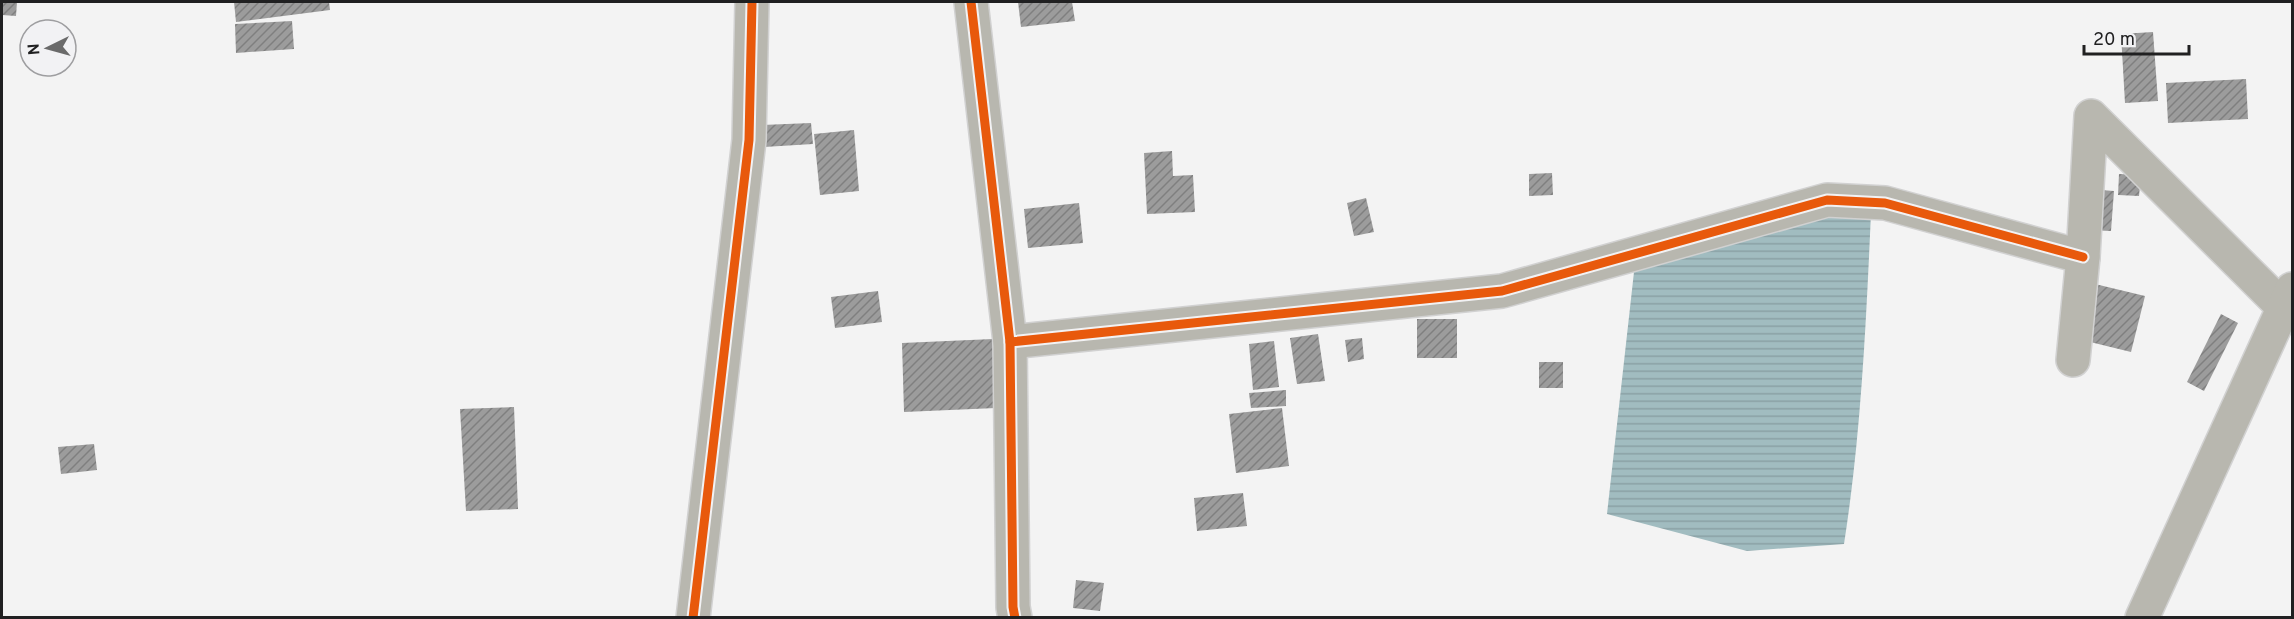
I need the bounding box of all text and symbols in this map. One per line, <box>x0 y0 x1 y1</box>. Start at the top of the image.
north arrow <box>18 18 78 78</box>
scale bar <box>2084 18 2189 56</box>
text: 20 m <box>2093 29 2135 52</box>
text: N <box>25 43 46 56</box>

